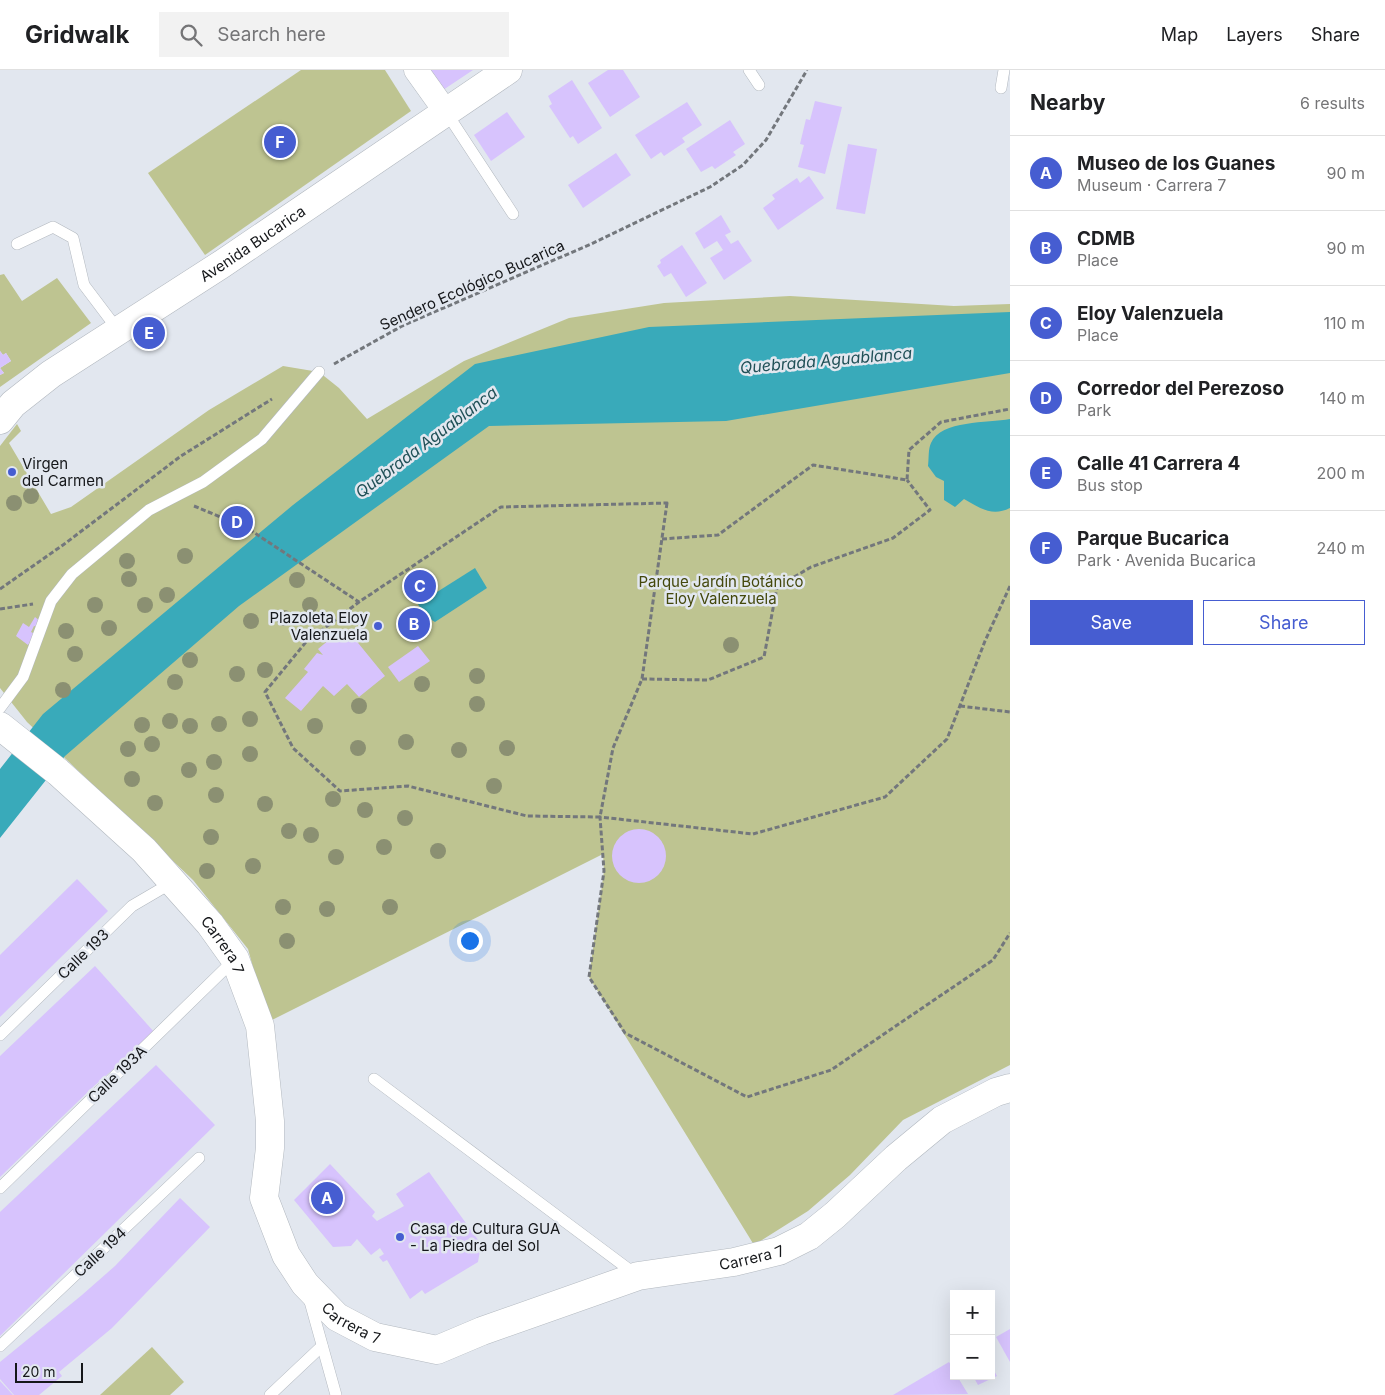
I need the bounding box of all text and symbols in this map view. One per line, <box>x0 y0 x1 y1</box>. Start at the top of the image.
search box <box>159 12 509 57</box>
text: Gridwalk <box>25 20 129 49</box>
icon: search <box>177 21 205 49</box>
text: Search here <box>217 23 326 46</box>
text: Map <box>1161 24 1198 45</box>
text: Layers <box>1226 24 1283 45</box>
text: Share <box>1311 24 1360 45</box>
text: Nearby <box>1030 90 1105 115</box>
text: 6 results <box>1300 93 1365 113</box>
pin: F <box>264 123 296 161</box>
text: Museo de los Guanes <box>1077 152 1275 175</box>
text: A <box>1040 163 1052 183</box>
text: 90 m <box>1326 163 1365 183</box>
text: Museum · Carrera 7 <box>1077 175 1226 195</box>
street label: Avenida Bucarica <box>196 201 309 285</box>
text: CDMB <box>1077 227 1135 250</box>
street label: Sendero Ecológico Bucarica <box>377 236 567 334</box>
text: B <box>1041 238 1051 258</box>
text: 90 m <box>1326 238 1365 258</box>
text: Place <box>1077 250 1119 270</box>
text: Eloy Valenzuela <box>1077 302 1224 325</box>
text: C <box>1040 313 1052 333</box>
text: 110 m <box>1323 313 1365 333</box>
pin: E <box>133 314 165 352</box>
text: Place <box>1077 325 1119 345</box>
water label: Quebrada Aguablanca <box>739 343 913 377</box>
text: Corredor del Perezoso <box>1077 377 1284 400</box>
water label: Quebrada Aguablanca <box>351 382 501 502</box>
text: D <box>1040 388 1052 408</box>
text: 140 m <box>1320 388 1365 408</box>
text: Park <box>1077 400 1111 420</box>
text: Calle 41 Carrera 4 <box>1077 452 1240 475</box>
place label: Virgen del Carmen <box>22 454 104 490</box>
text: E <box>1041 463 1051 483</box>
text: 200 m <box>1317 463 1365 483</box>
marker: Virgen del Carmen <box>6 466 18 478</box>
text: Bus stop <box>1077 475 1143 495</box>
pin: D <box>221 503 253 541</box>
text: Parque Bucarica <box>1077 527 1229 550</box>
text: F <box>1041 538 1051 558</box>
text: 240 m <box>1317 538 1365 558</box>
text: Park · Avenida Bucarica <box>1077 550 1256 570</box>
pin: C <box>404 567 436 605</box>
park label: Parque Jardín Botánico Eloy Valenzuela <box>639 572 803 608</box>
button: Save <box>1030 600 1193 645</box>
button: Share <box>1203 600 1365 645</box>
pin: B <box>398 605 430 643</box>
place label: Plazoleta Eloy Valenzuela <box>270 608 369 644</box>
marker: Plazoleta Eloy Valenzuela <box>372 620 384 632</box>
street label: Carrera 7 <box>197 911 249 976</box>
street label: Calle 193 <box>53 925 113 983</box>
your location <box>457 928 483 954</box>
street label: Calle 193A <box>84 1041 150 1107</box>
pin: A <box>311 1179 343 1217</box>
place label: Casa de Cultura GUA - La Piedra del Sol <box>410 1219 560 1255</box>
street label: Calle 194 <box>70 1223 130 1281</box>
marker: Casa de Cultura GUA - La Piedra del Sol <box>394 1231 406 1243</box>
street label: Carrera 7 <box>718 1240 788 1274</box>
map controls <box>950 1290 995 1380</box>
button: + <box>950 1290 995 1335</box>
street label: Carrera 7 <box>318 1298 383 1347</box>
button: − <box>950 1335 995 1380</box>
scale bar <box>15 1360 82 1383</box>
text: 20 m <box>22 1363 56 1380</box>

